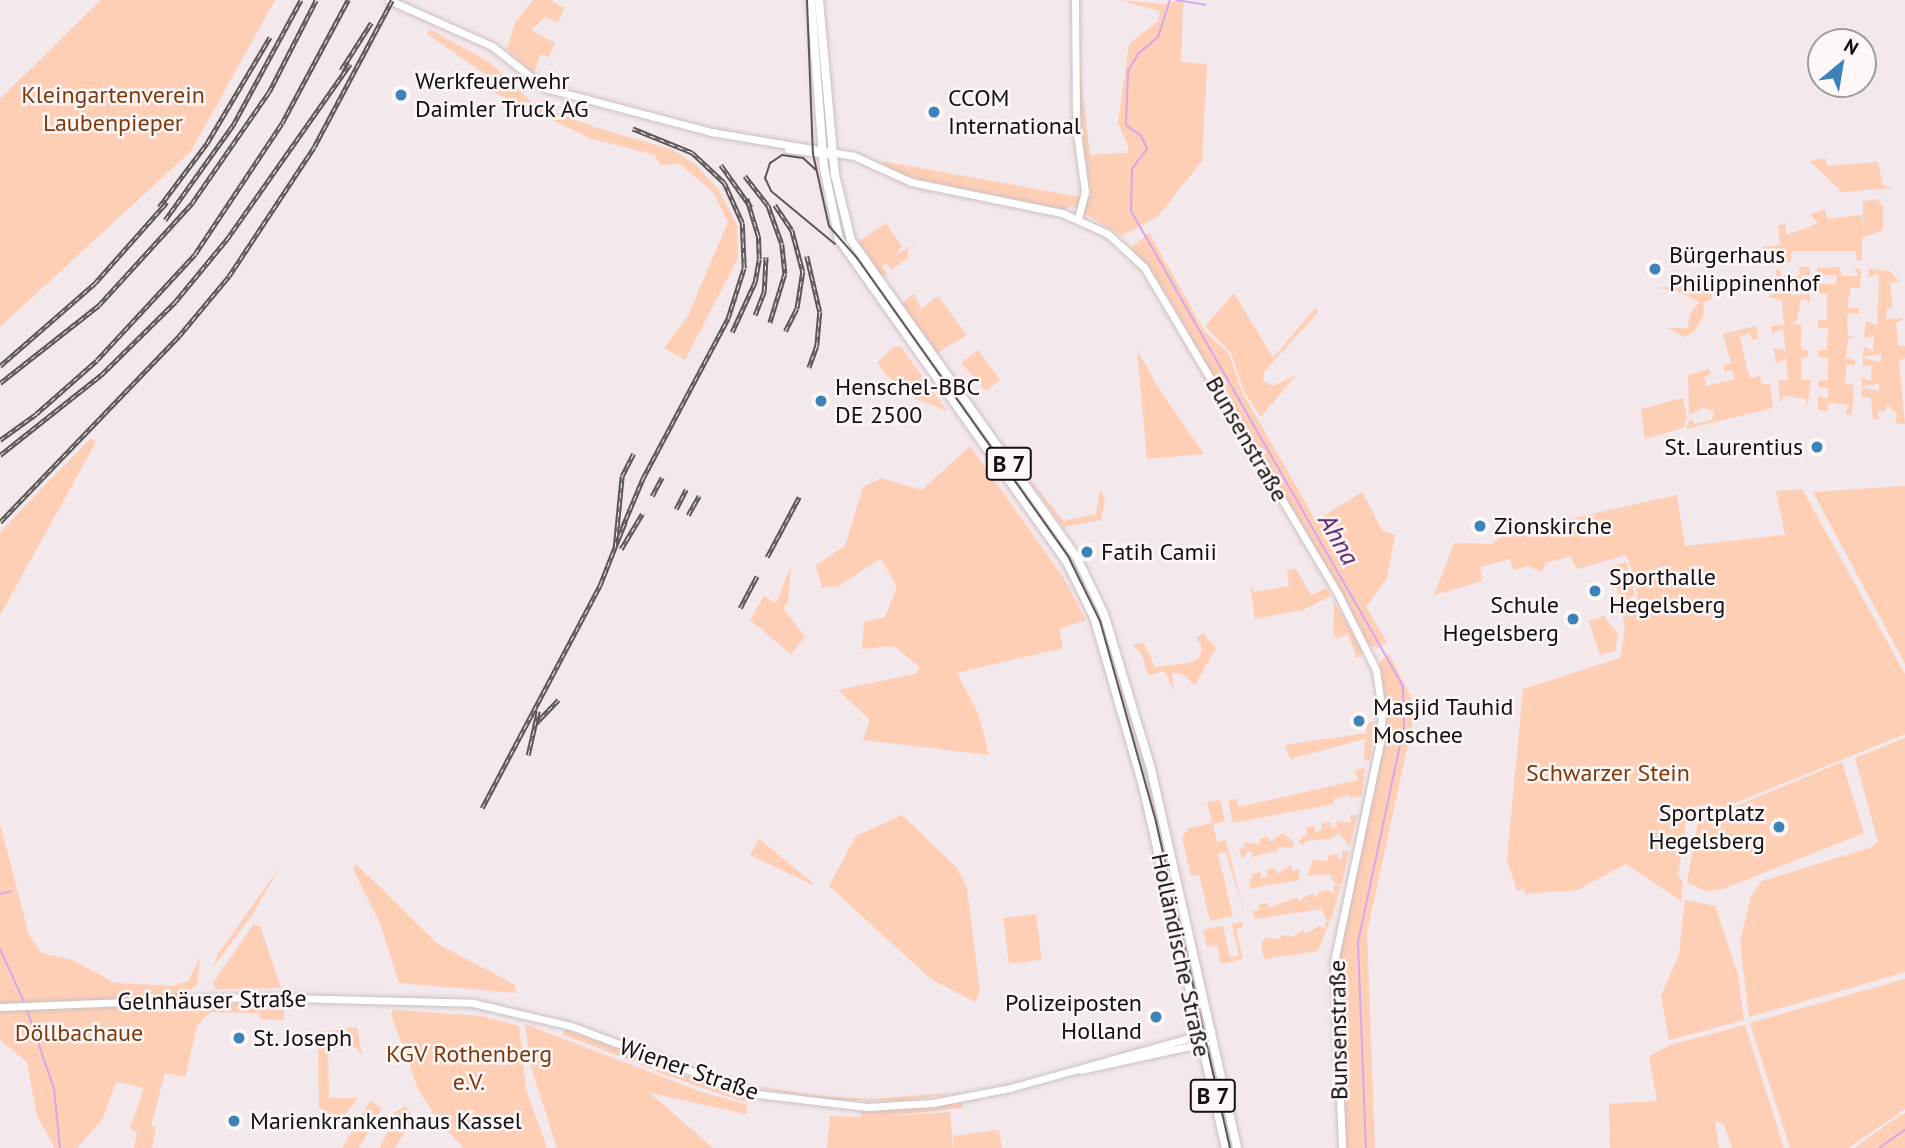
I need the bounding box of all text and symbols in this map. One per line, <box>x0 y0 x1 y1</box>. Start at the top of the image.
north arrow <box>1807 28 1877 98</box>
text: N <box>1840 33 1863 60</box>
place label: Werkfeuerwehr Daimler Truck AG <box>415 67 591 123</box>
park label: Kleingartenverein Laubenpieper <box>21 81 205 137</box>
place label: CCOM International <box>948 84 1081 140</box>
marker: Werkfeuerwehr Daimler Truck AG <box>393 87 409 103</box>
marker: CCOM International <box>926 104 942 120</box>
place label: Bürgerhaus Philippinenhof <box>1669 241 1820 297</box>
marker: Bürgerhaus Philippinenhof <box>1647 261 1663 277</box>
street label: Bunsenstraße <box>1199 371 1295 507</box>
place label: Henschel-BBC DE 2500 <box>835 373 980 429</box>
marker: Henschel-BBC DE 2500 <box>813 393 829 409</box>
place label: St. Laurentius <box>1662 433 1803 461</box>
marker: St. Laurentius <box>1809 439 1825 455</box>
road number: B 7 <box>984 445 1034 484</box>
water label: Ahna <box>1312 508 1366 570</box>
place label: Zionskirche <box>1494 512 1612 540</box>
marker: Zionskirche <box>1472 518 1488 534</box>
place label: Fatih Camii <box>1101 538 1217 566</box>
marker: Fatih Camii <box>1079 544 1095 560</box>
place label: Sporthalle Hegelsberg <box>1609 563 1725 619</box>
marker: Sporthalle Hegelsberg <box>1587 583 1603 599</box>
place label: Schule Hegelsberg <box>1443 591 1559 647</box>
marker: Schule Hegelsberg <box>1565 611 1581 627</box>
place label: Masjid Tauhid Moschee <box>1373 693 1514 749</box>
marker: Masjid Tauhid Moschee <box>1351 713 1367 729</box>
park label: Schwarzer Stein <box>1526 759 1690 787</box>
place label: Sportplatz Hegelsberg <box>1649 799 1765 855</box>
marker: Sportplatz Hegelsberg <box>1771 819 1787 835</box>
street label: Holländische Straße <box>1145 851 1217 1059</box>
street label: Bunsenstraße <box>1322 960 1354 1100</box>
street label: Gelnhäuser Straße <box>117 984 307 1016</box>
place label: Polizeiposten Holland <box>1005 989 1142 1045</box>
marker: Polizeiposten Holland <box>1148 1009 1164 1025</box>
park label: Döllbachaue <box>15 1019 143 1047</box>
place label: St. Joseph <box>253 1024 354 1052</box>
marker: St. Joseph <box>231 1030 247 1046</box>
street label: Wiener Straße <box>615 1032 763 1106</box>
park label: KGV Rothenberg e.V. <box>386 1040 552 1096</box>
road number: B 7 <box>1188 1077 1238 1116</box>
place label: Marienkrankenhaus Kassel <box>250 1107 522 1135</box>
marker: Marienkrankenhaus Kassel <box>224 1111 244 1131</box>

